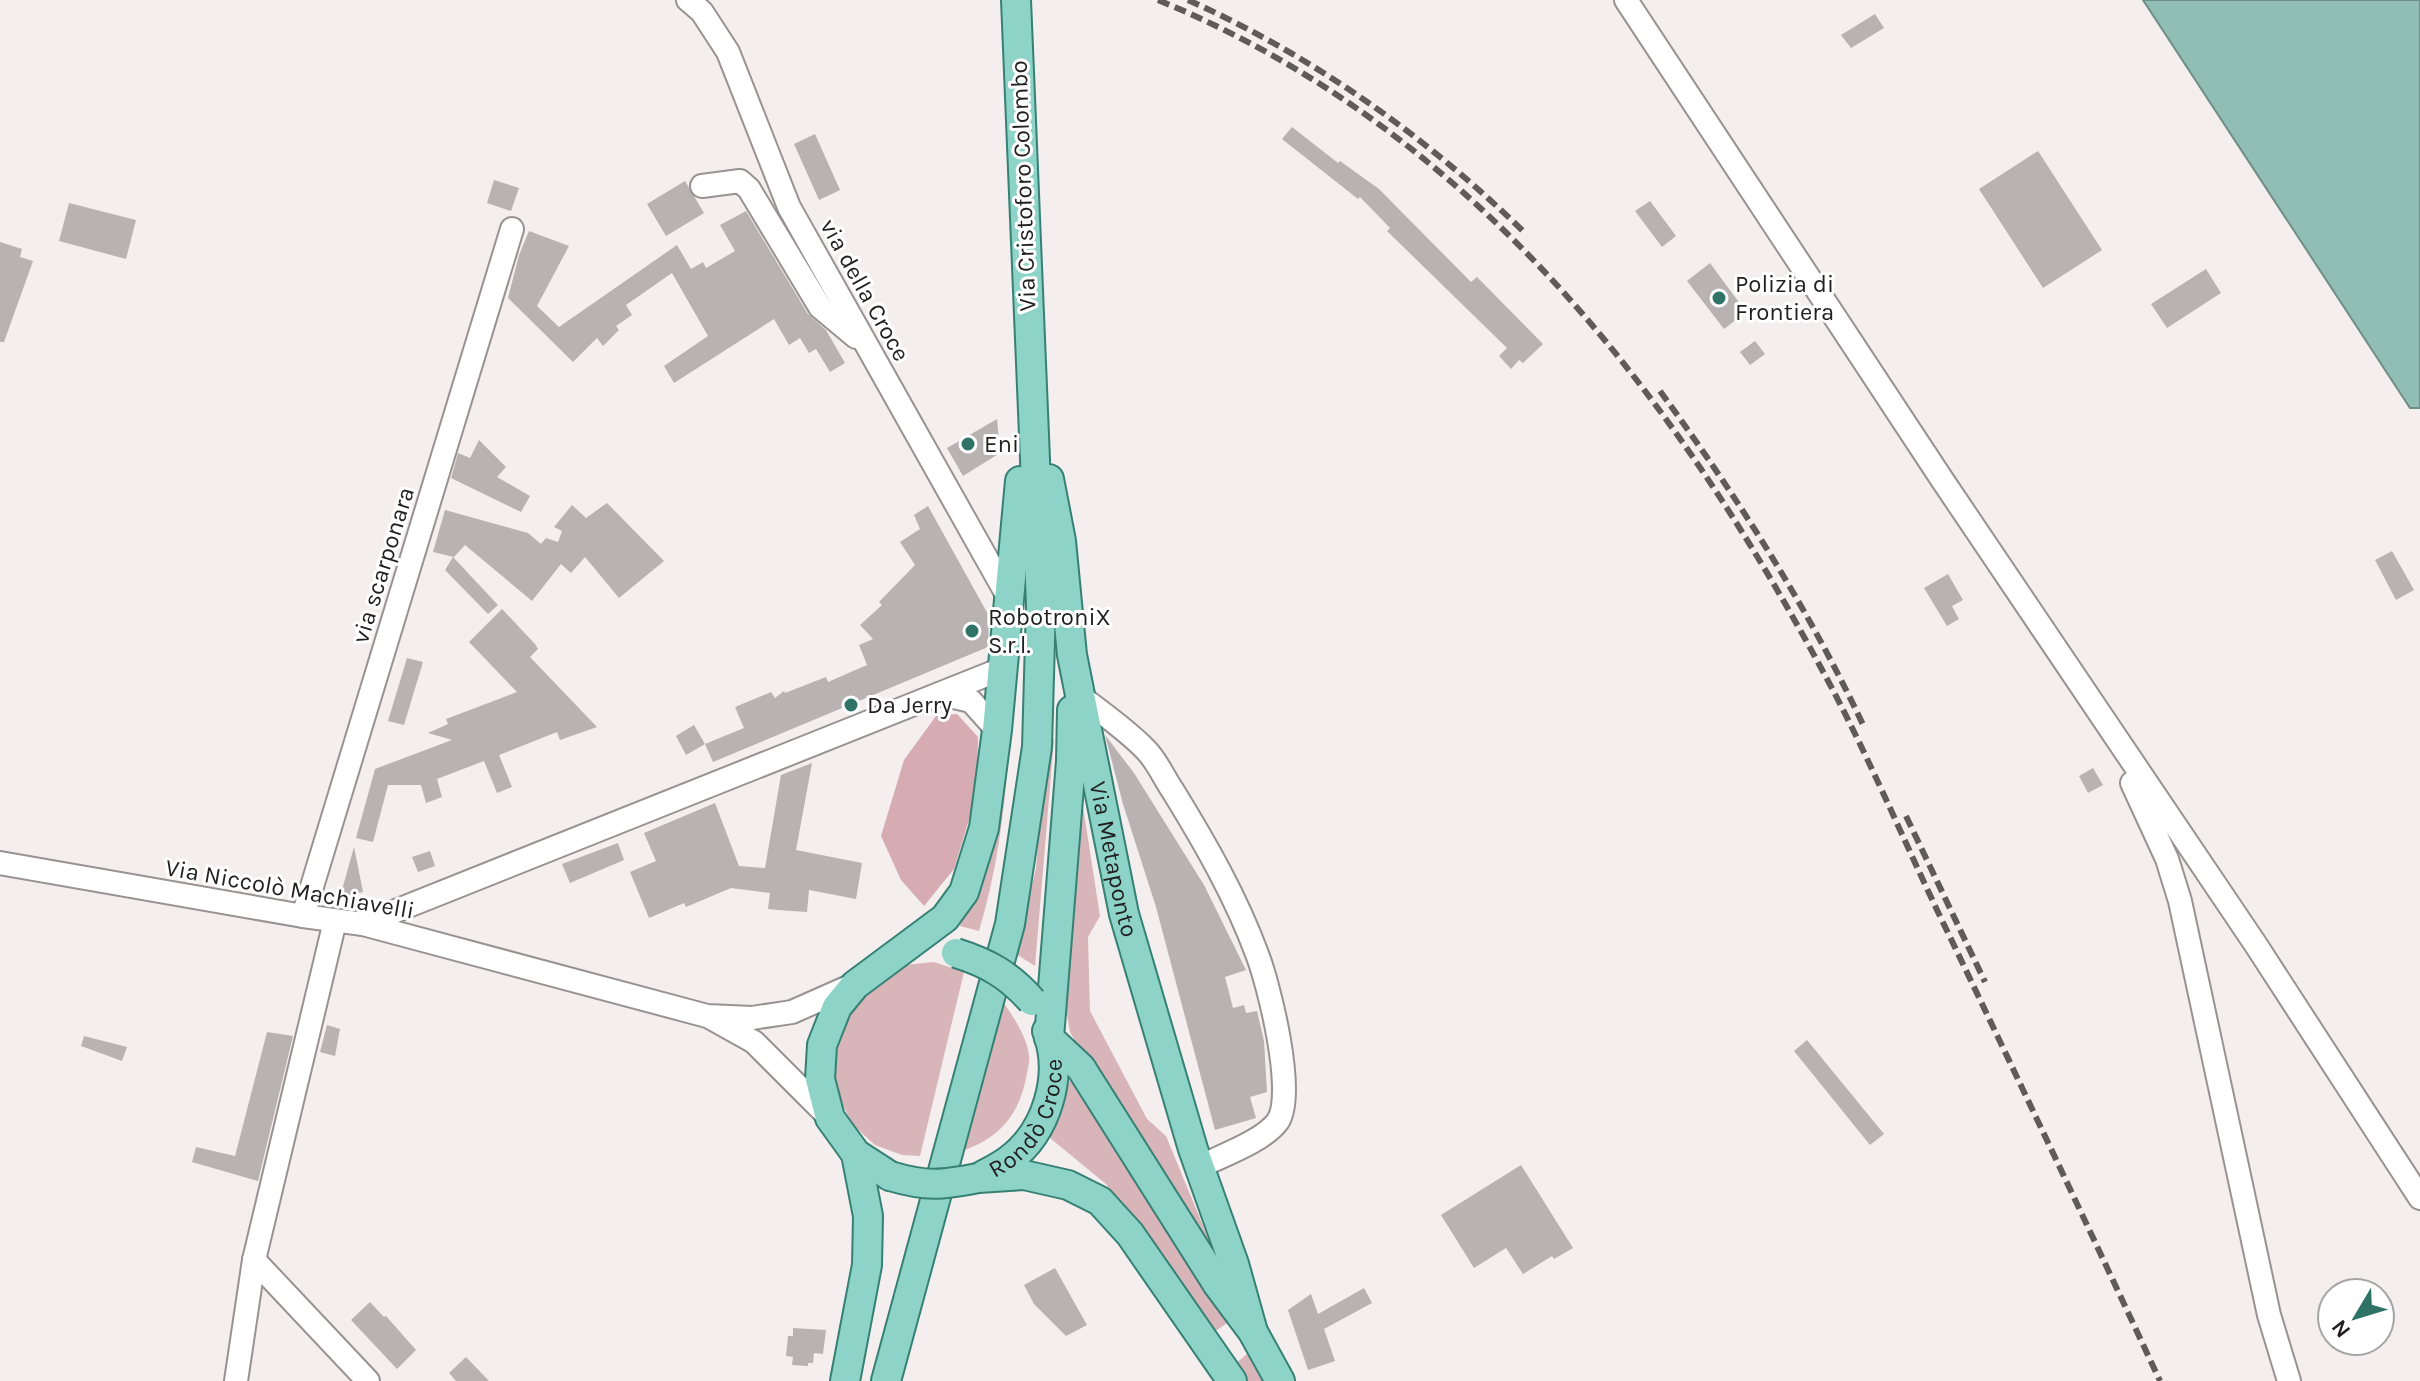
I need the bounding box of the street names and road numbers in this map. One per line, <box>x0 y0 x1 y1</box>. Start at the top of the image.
street label: Via Cristoforo Colombo <box>1005 60 1041 312</box>
street label: via della Croce <box>814 214 916 366</box>
street label: via scarponara <box>346 484 420 646</box>
street label: Via Metaponto <box>1084 779 1144 940</box>
street label: Via Niccolò Machiavelli <box>163 853 417 925</box>
street label: Rondò Croce <box>984 1059 1068 1184</box>

